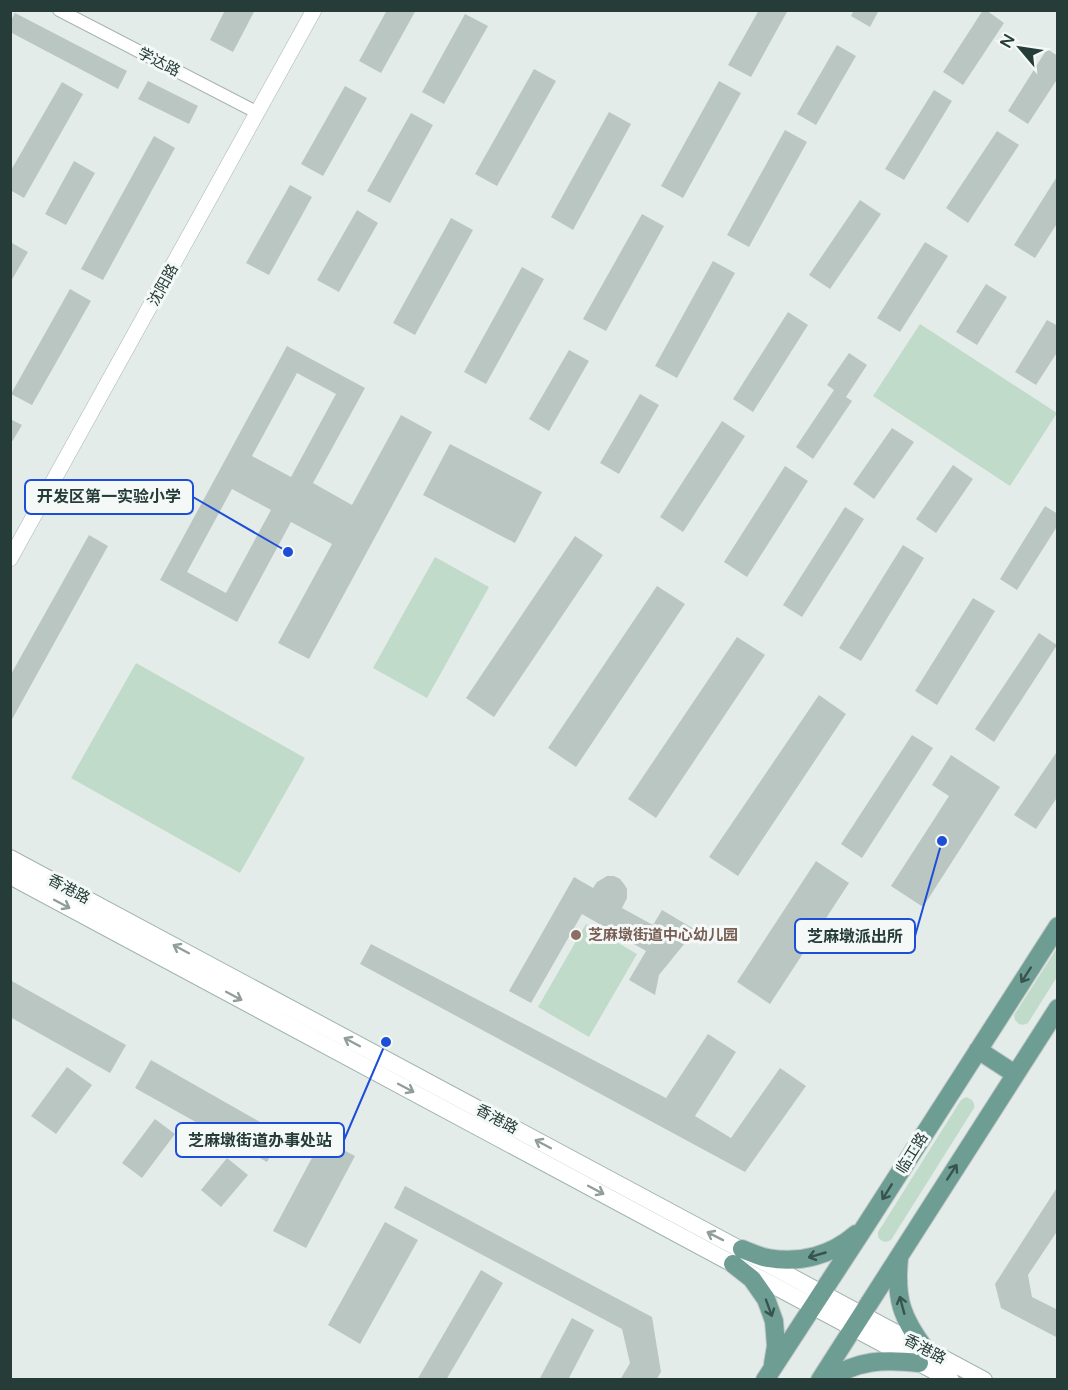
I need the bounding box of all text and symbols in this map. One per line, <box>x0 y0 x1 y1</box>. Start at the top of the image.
north arrow <box>990 18 1050 78</box>
text: N <box>996 31 1020 52</box>
street label: 学达路 <box>135 44 183 80</box>
street label: 沈阳路 <box>144 261 182 309</box>
callout: 开发区第一实验小学 <box>25 480 193 514</box>
text: 开发区第一实验小学 <box>37 487 181 507</box>
street label: 香港路 <box>45 870 93 908</box>
one-way arrow <box>53 898 70 910</box>
callout: 芝麻墩派出所 <box>795 919 915 953</box>
place label: 芝麻墩街道中心幼儿园 <box>588 926 738 944</box>
text: 芝麻墩派出所 <box>807 927 903 947</box>
marker: 芝麻墩街道中心幼儿园 <box>569 928 583 942</box>
one-way arrow <box>172 943 190 954</box>
one-way arrow <box>1020 966 1032 983</box>
one-way arrow <box>225 990 242 1002</box>
one-way arrow <box>344 1036 362 1047</box>
one-way arrow <box>397 1082 414 1094</box>
street label: 香港路 <box>473 1100 521 1138</box>
callout: 芝麻墩街道办事处站 <box>176 1123 344 1157</box>
street label: 临工路 <box>892 1129 932 1177</box>
text: 芝麻墩街道办事处站 <box>188 1131 332 1151</box>
one-way arrow <box>534 1138 552 1149</box>
one-way arrow <box>946 1165 958 1181</box>
one-way arrow <box>881 1183 893 1200</box>
one-way arrow <box>587 1185 605 1197</box>
one-way arrow <box>706 1229 724 1241</box>
one-way arrow <box>808 1250 827 1261</box>
one-way arrow <box>895 1295 907 1314</box>
one-way arrow <box>765 1299 776 1317</box>
street label: 香港路 <box>901 1330 949 1368</box>

